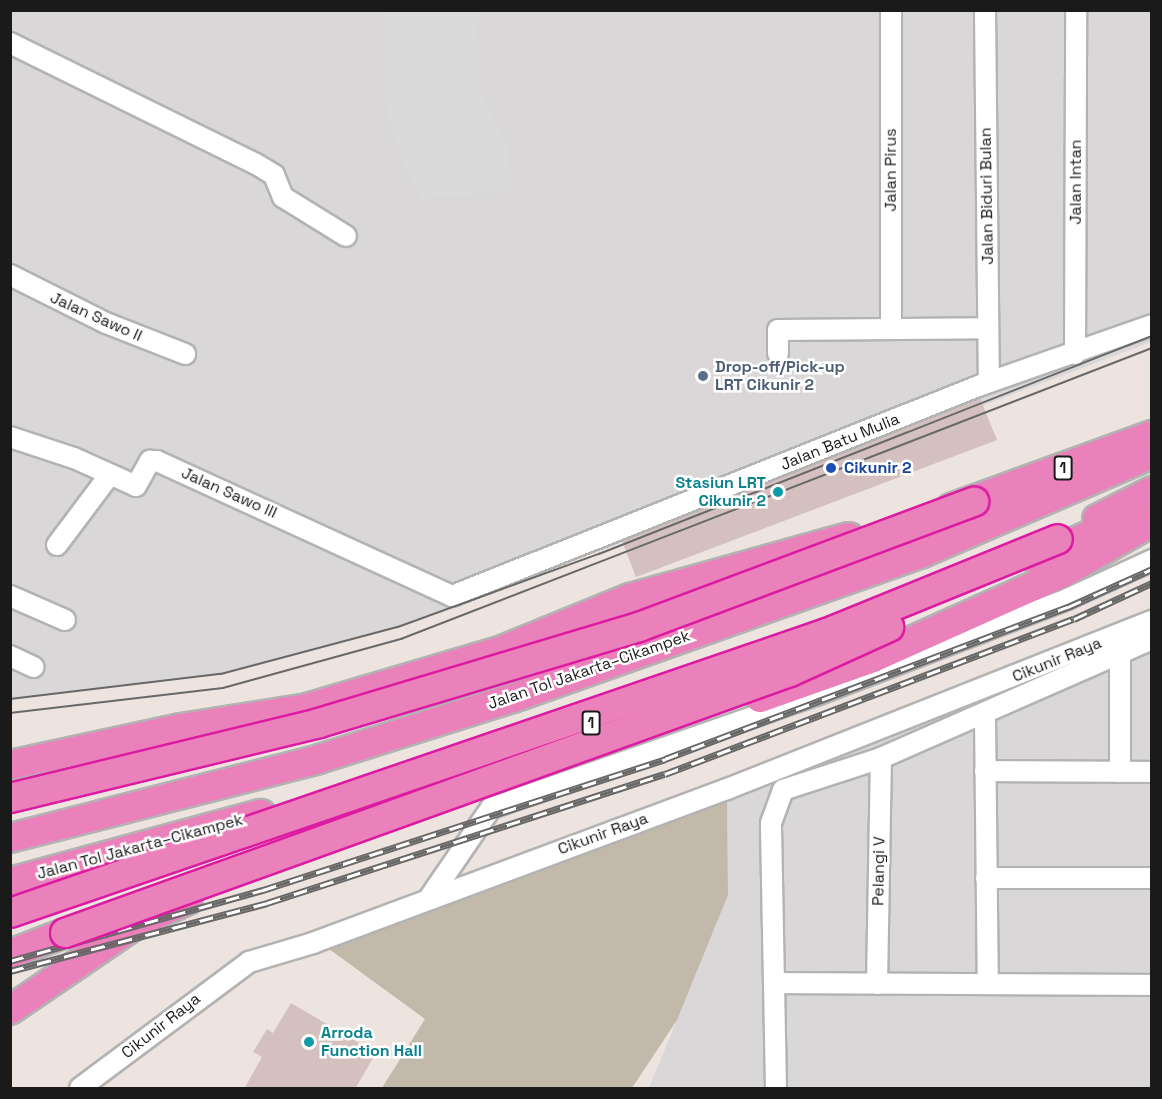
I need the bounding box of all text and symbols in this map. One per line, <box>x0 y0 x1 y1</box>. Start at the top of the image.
street label: Jalan Biduri Bulan <box>976 127 998 265</box>
street label: Jalan Pirus <box>881 128 901 212</box>
street label: Jalan Intan <box>1066 139 1086 225</box>
street label: Jalan Sawo II <box>47 288 145 346</box>
place label: Drop-off/Pick-up LRT Cikunir 2 <box>715 357 845 395</box>
marker: Drop-off/Pick-up LRT Cikunir 2 <box>696 369 710 383</box>
street label: Jalan Batu Mulia <box>778 409 902 475</box>
road number: 1 <box>1052 456 1074 480</box>
place label: Cikunir 2 <box>844 458 911 478</box>
marker: Cikunir 2 <box>822 459 840 477</box>
street label: Jalan Sawo III <box>178 463 280 523</box>
place label: Stasiun LRT Cikunir 2 <box>675 473 766 511</box>
marker: Stasiun LRT Cikunir 2 <box>771 485 785 499</box>
street label: Jalan Tol Jakarta–Cikampek <box>485 626 693 714</box>
street label: Cikunir Raya <box>1010 633 1104 687</box>
road number: 1 <box>580 711 602 735</box>
street label: Cikunir Raya <box>555 809 651 859</box>
street label: Jalan Tol Jakarta–Cikampek <box>35 810 245 884</box>
street label: Pelangi V <box>869 836 889 906</box>
street label: Cikunir Raya <box>118 989 204 1063</box>
place label: Arroda Function Hall <box>321 1023 422 1061</box>
marker: Arroda Function Hall <box>302 1035 316 1049</box>

